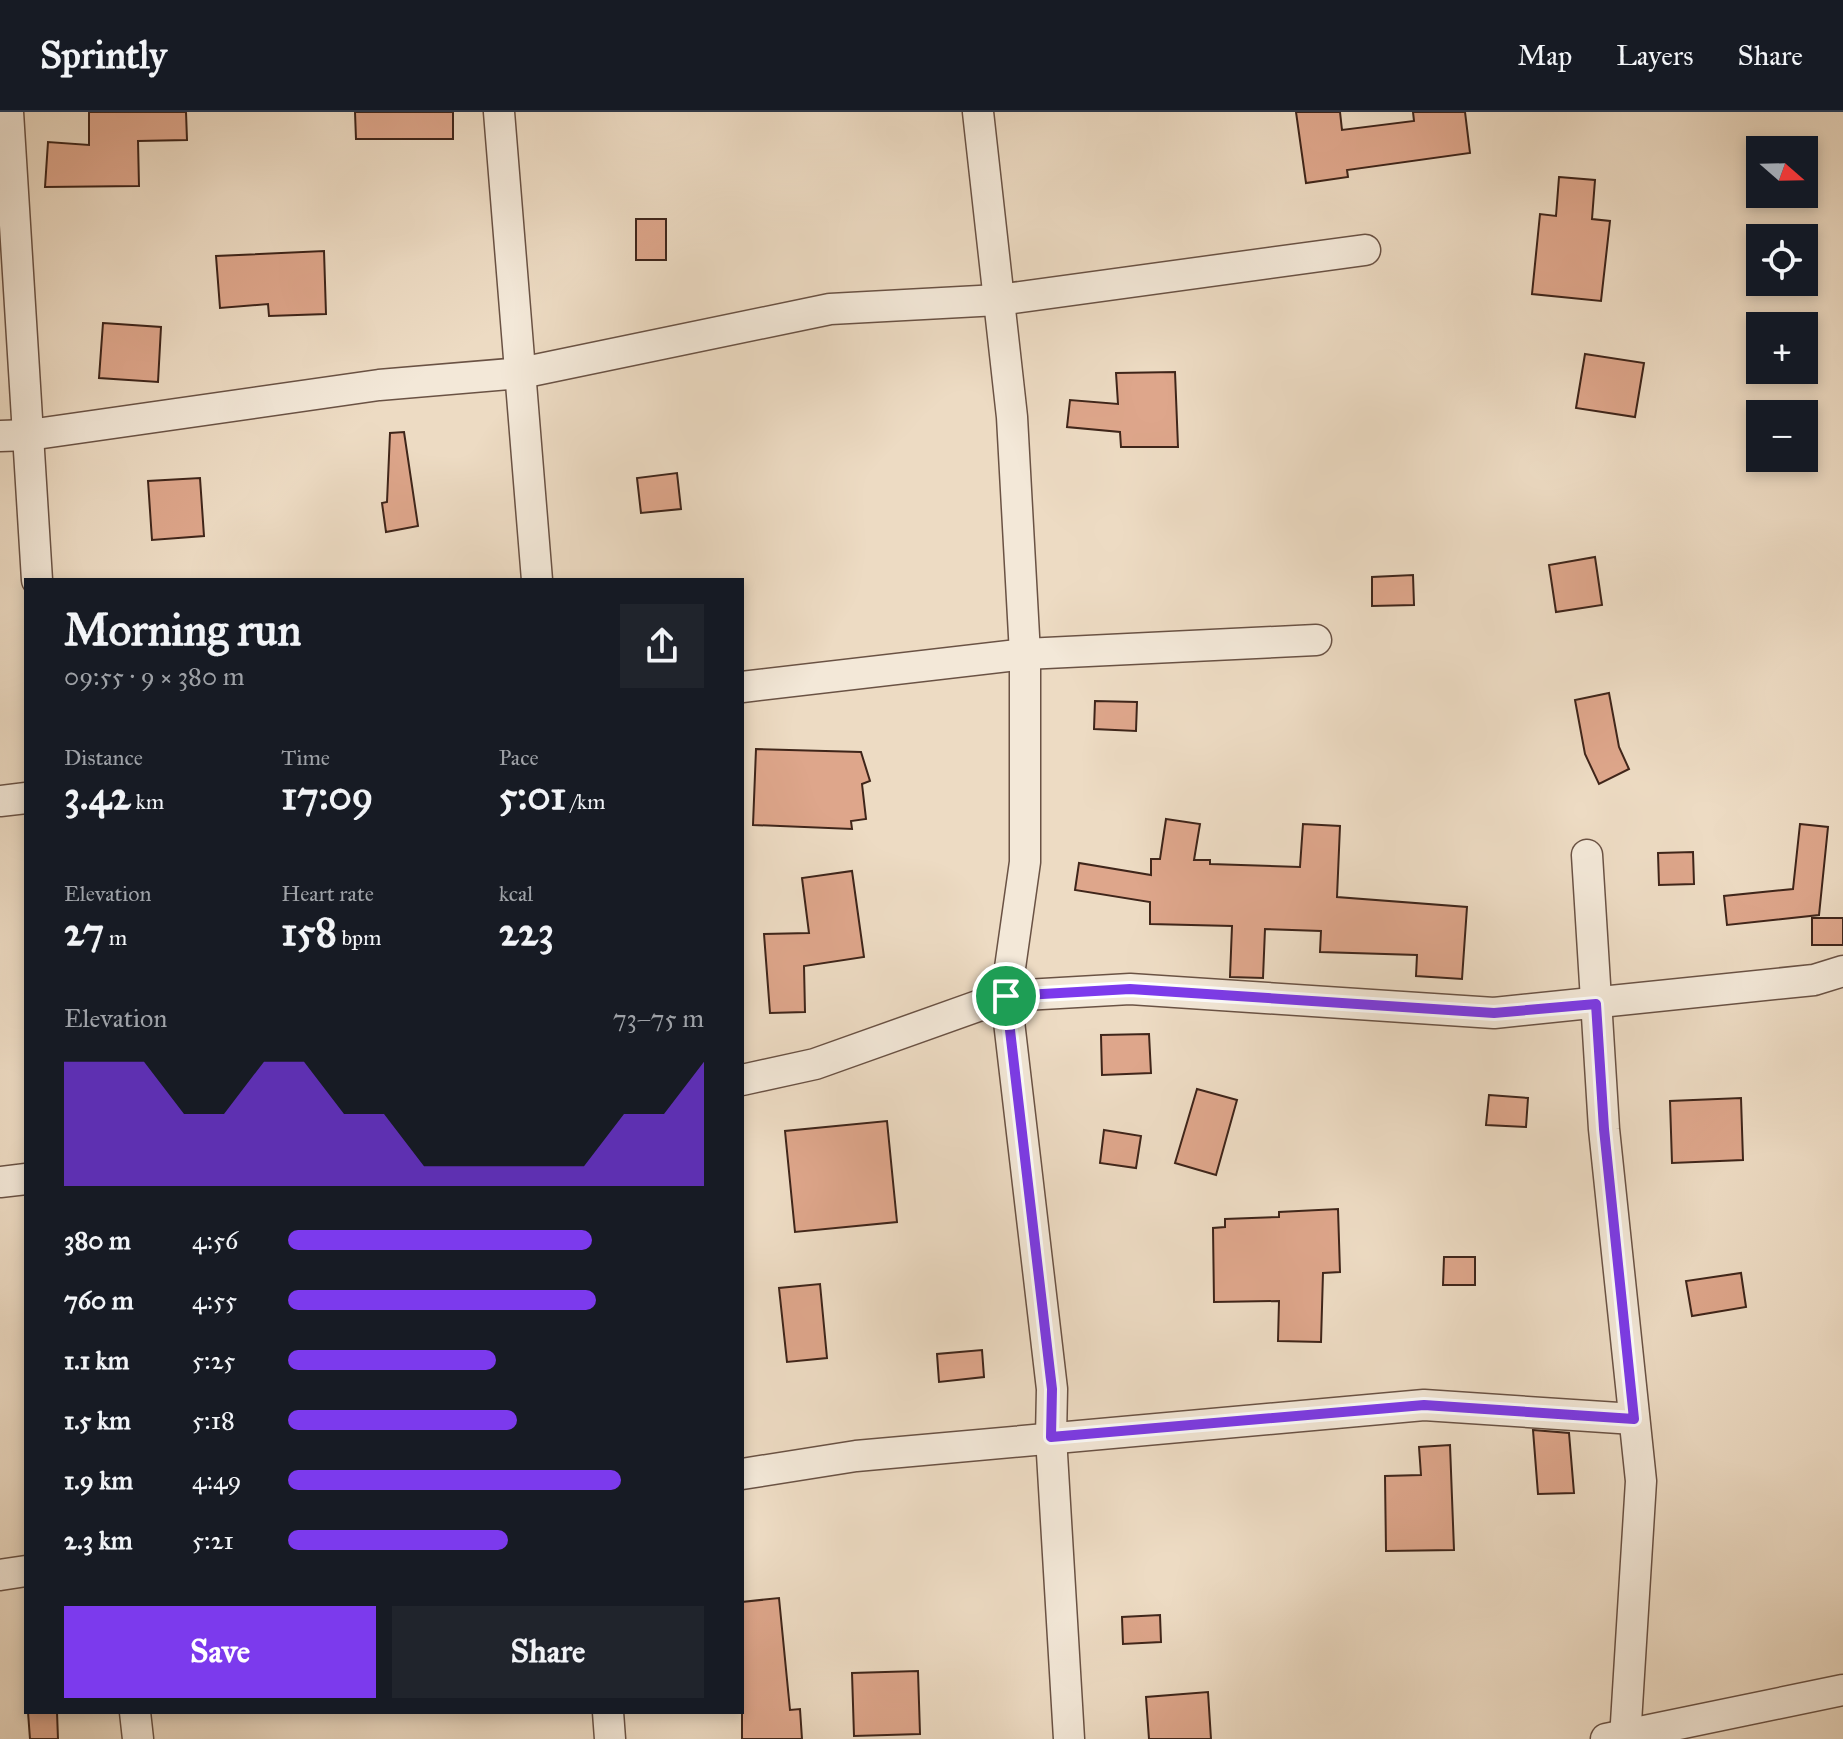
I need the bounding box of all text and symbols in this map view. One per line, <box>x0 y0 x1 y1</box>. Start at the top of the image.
text: Sprintly <box>40 32 167 78</box>
text: Map <box>1517 38 1572 73</box>
text: Layers <box>1616 38 1694 73</box>
text: Share <box>1738 38 1803 73</box>
north arrow <box>1746 136 1818 208</box>
map controls <box>1746 136 1818 472</box>
button: locate <box>1746 224 1818 296</box>
button: + <box>1746 312 1818 384</box>
button: − <box>1746 400 1818 472</box>
text: Morning run <box>64 603 301 657</box>
button: share <box>620 604 704 688</box>
text: 09:55 · 9 × 380 m <box>64 660 245 692</box>
text: Distance <box>64 744 143 771</box>
text: Time <box>281 744 330 771</box>
text: Pace <box>499 744 539 771</box>
text: 3.42 <box>64 771 131 820</box>
text: 17:09 <box>281 771 373 820</box>
text: 5:01 <box>499 771 566 820</box>
text: km <box>131 788 164 815</box>
text: /km <box>566 788 605 815</box>
text: Elevation <box>64 880 151 907</box>
text: Heart rate <box>281 880 374 907</box>
text: kcal <box>499 880 533 907</box>
text: 27 <box>64 907 104 956</box>
text: 158 <box>281 907 337 956</box>
text: 223 <box>499 907 554 956</box>
text: m <box>104 924 127 951</box>
text: bpm <box>337 924 382 951</box>
pin <box>972 962 1040 1030</box>
icon: arrive <box>984 974 1028 1018</box>
text: Elevation <box>64 1002 167 1034</box>
text: 73–75 m <box>613 1002 704 1034</box>
text: 380 m <box>64 1224 131 1256</box>
text: 4:56 <box>192 1224 238 1256</box>
text: 760 m <box>64 1284 134 1316</box>
text: 4:55 <box>192 1284 237 1316</box>
text: 1.1 km <box>64 1344 129 1376</box>
text: 5:25 <box>192 1344 235 1376</box>
text: 1.5 km <box>64 1404 131 1436</box>
text: 5:18 <box>192 1404 235 1436</box>
text: 1.9 km <box>64 1464 133 1496</box>
text: 4:49 <box>192 1464 242 1496</box>
text: 2.3 km <box>64 1524 133 1556</box>
text: 5:21 <box>192 1524 234 1556</box>
button: Save <box>64 1606 376 1698</box>
button: Share <box>392 1606 704 1698</box>

